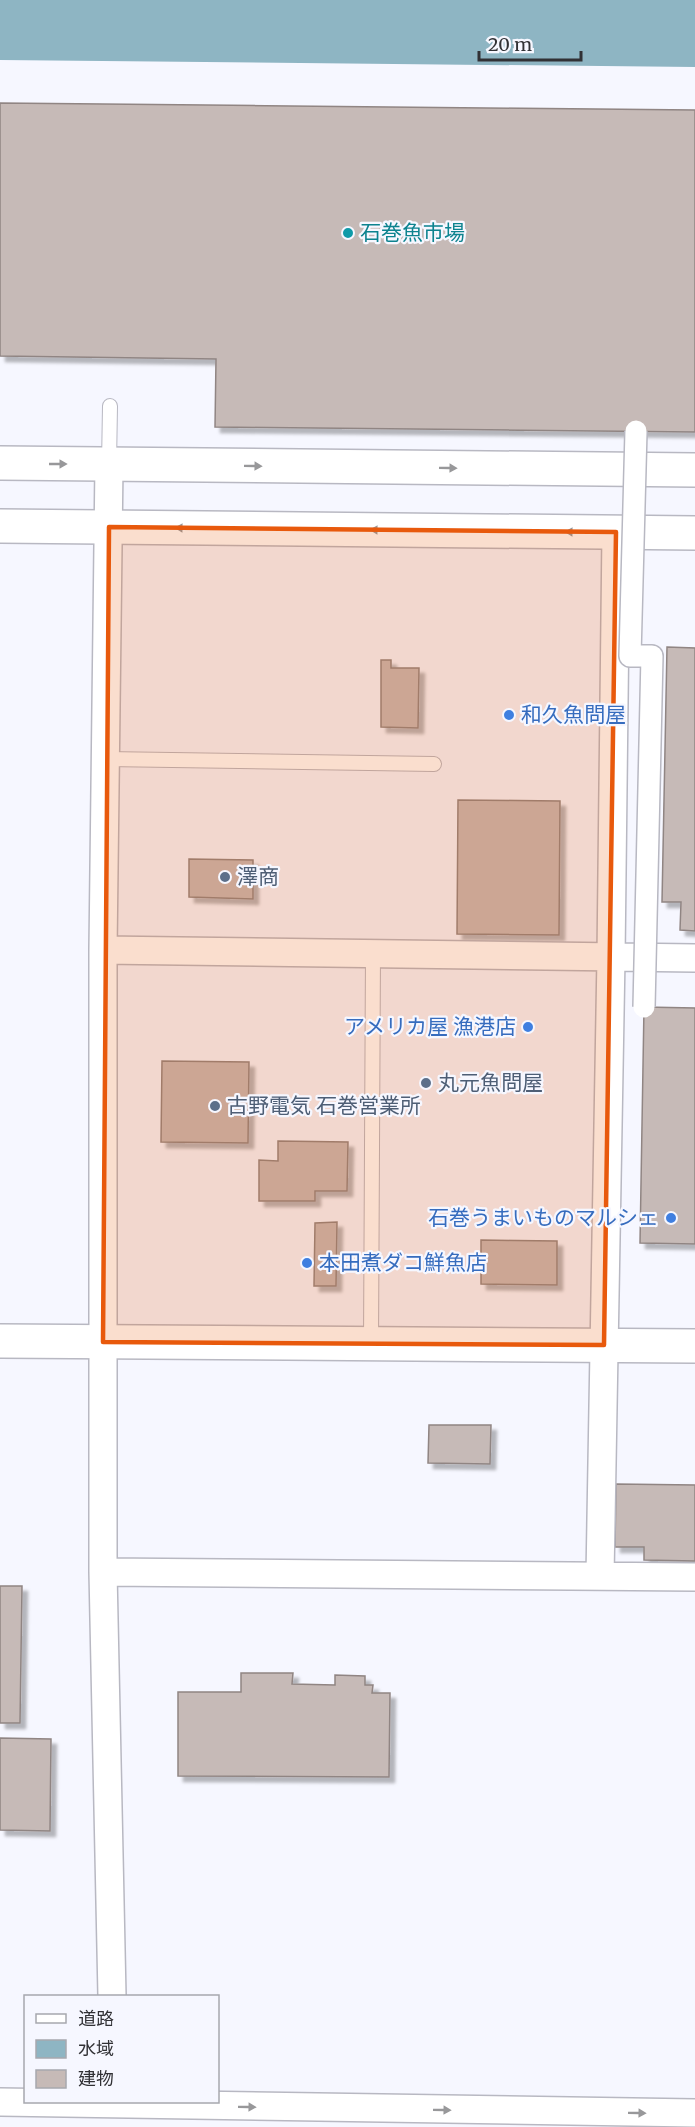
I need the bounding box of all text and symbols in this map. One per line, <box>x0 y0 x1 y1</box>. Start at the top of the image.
scale bar <box>479 24 581 62</box>
text: 20 m <box>488 33 532 56</box>
place label: 石巻魚市場 <box>360 219 465 246</box>
marker: 石巻魚市場 <box>341 226 355 240</box>
one-way arrow <box>49 459 68 469</box>
one-way arrow <box>244 461 263 470</box>
one-way arrow <box>439 463 458 472</box>
one-way arrow <box>174 523 193 533</box>
one-way arrow <box>369 525 388 535</box>
one-way arrow <box>564 527 583 537</box>
place label: 和久魚問屋 <box>521 701 626 728</box>
marker: 和久魚問屋 <box>502 708 516 722</box>
place label: 澤商 <box>237 863 279 890</box>
marker: 澤商 <box>218 870 232 884</box>
place label: アメリカ屋 漁港店 <box>344 1013 516 1040</box>
marker: アメリカ屋 漁港店 <box>521 1020 535 1034</box>
place label: 丸元魚問屋 <box>438 1069 543 1096</box>
marker: 丸元魚問屋 <box>419 1076 433 1090</box>
place label: 古野電気 石巻営業所 <box>227 1092 421 1119</box>
marker: 古野電気 石巻営業所 <box>208 1099 222 1113</box>
place label: 石巻うまいものマルシェ <box>428 1204 659 1231</box>
marker: 石巻うまいものマルシェ <box>664 1211 678 1225</box>
place label: 本田煮ダコ鮮魚店 <box>319 1249 487 1276</box>
marker: 本田煮ダコ鮮魚店 <box>300 1256 314 1270</box>
legend <box>24 1995 219 2103</box>
text: 道路 <box>78 2007 114 2030</box>
text: 水域 <box>78 2037 114 2060</box>
text: 建物 <box>78 2067 114 2090</box>
one-way arrow <box>238 2102 257 2112</box>
one-way arrow <box>433 2105 452 2115</box>
one-way arrow <box>628 2108 647 2117</box>

